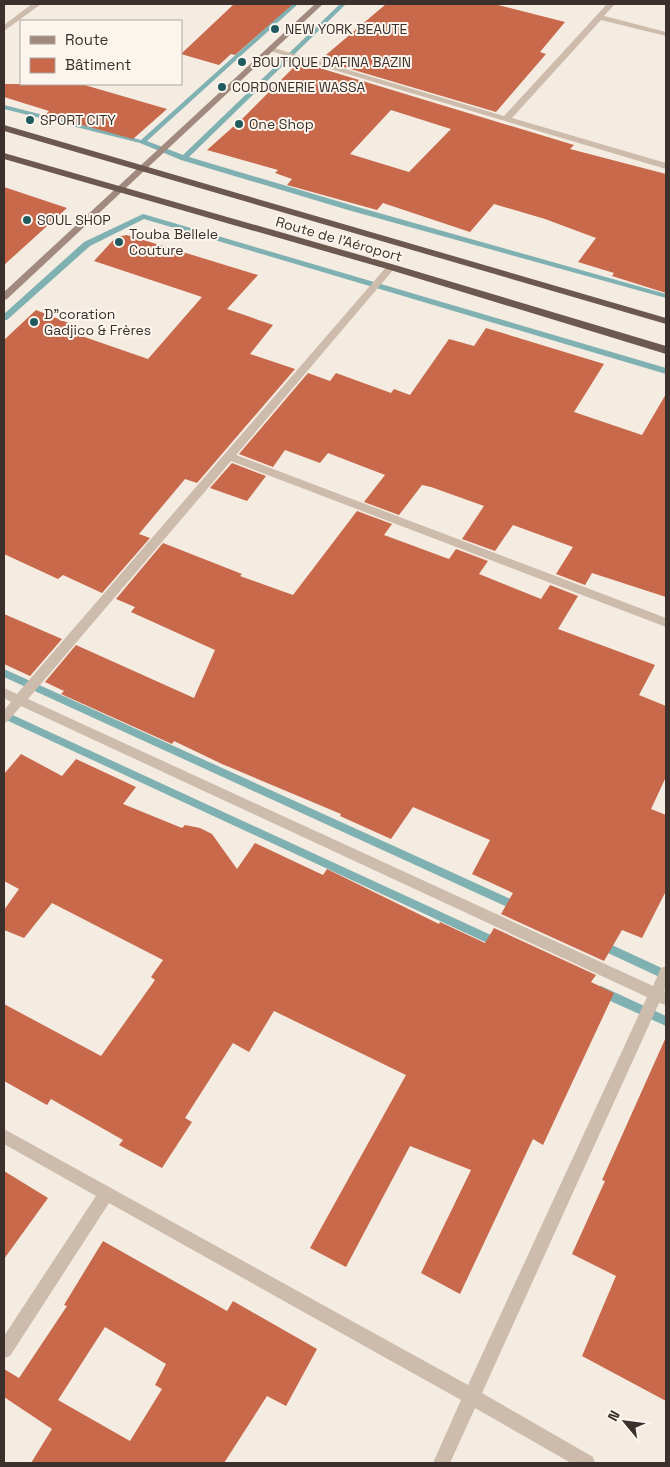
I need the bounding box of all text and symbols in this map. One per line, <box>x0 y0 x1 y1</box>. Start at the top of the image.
legend <box>20 20 182 85</box>
place label: NEW YORK BEAUTE <box>285 20 408 38</box>
marker: NEW YORK BEAUTE <box>269 23 281 35</box>
text: Route <box>65 30 109 49</box>
place label: BOUTIQUE DAFINA BAZIN <box>252 53 411 71</box>
text: Bâtiment <box>65 55 131 74</box>
marker: BOUTIQUE DAFINA BAZIN <box>236 56 248 68</box>
place label: CORDONERIE WASSA <box>232 78 365 96</box>
marker: CORDONERIE WASSA <box>216 81 228 93</box>
place label: SPORT CITY <box>40 111 116 129</box>
marker: SPORT CITY <box>24 114 36 126</box>
place label: One Shop <box>249 115 314 133</box>
marker: One Shop <box>233 118 245 130</box>
place label: SOUL SHOP <box>37 211 111 229</box>
street label: Route de l'Aéroport <box>274 212 404 266</box>
marker: SOUL SHOP <box>21 214 33 226</box>
place label: Touba Bellele Couture <box>129 225 218 259</box>
marker: Touba Bellele Couture <box>113 236 125 248</box>
place label: D"coration Gadjico & Frères <box>44 305 151 339</box>
marker: D"coration Gadjico & Frères <box>28 316 40 328</box>
north arrow <box>600 1397 650 1447</box>
text: N <box>603 1407 624 1424</box>

